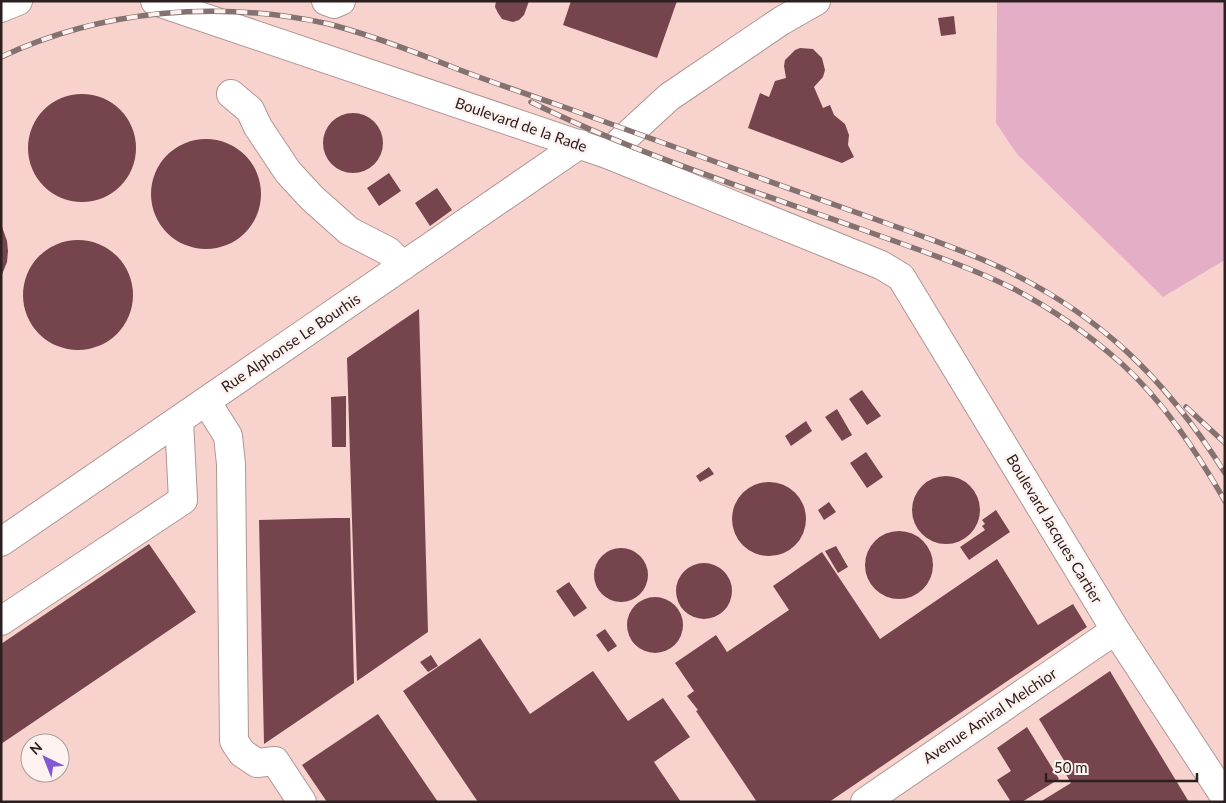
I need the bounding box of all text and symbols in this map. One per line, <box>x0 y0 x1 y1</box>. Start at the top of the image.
street label: Boulevard de la Rade <box>453 93 590 155</box>
street label: Rue Alphonse Le Bourhis <box>218 289 363 395</box>
street label: Boulevard Jacques Cartier <box>1003 451 1107 607</box>
street label: Avenue Amiral Melchior <box>919 663 1060 767</box>
north arrow <box>20 733 70 783</box>
text: N <box>26 738 46 758</box>
scale bar <box>1046 750 1197 782</box>
text: 50 m <box>1054 758 1088 776</box>

